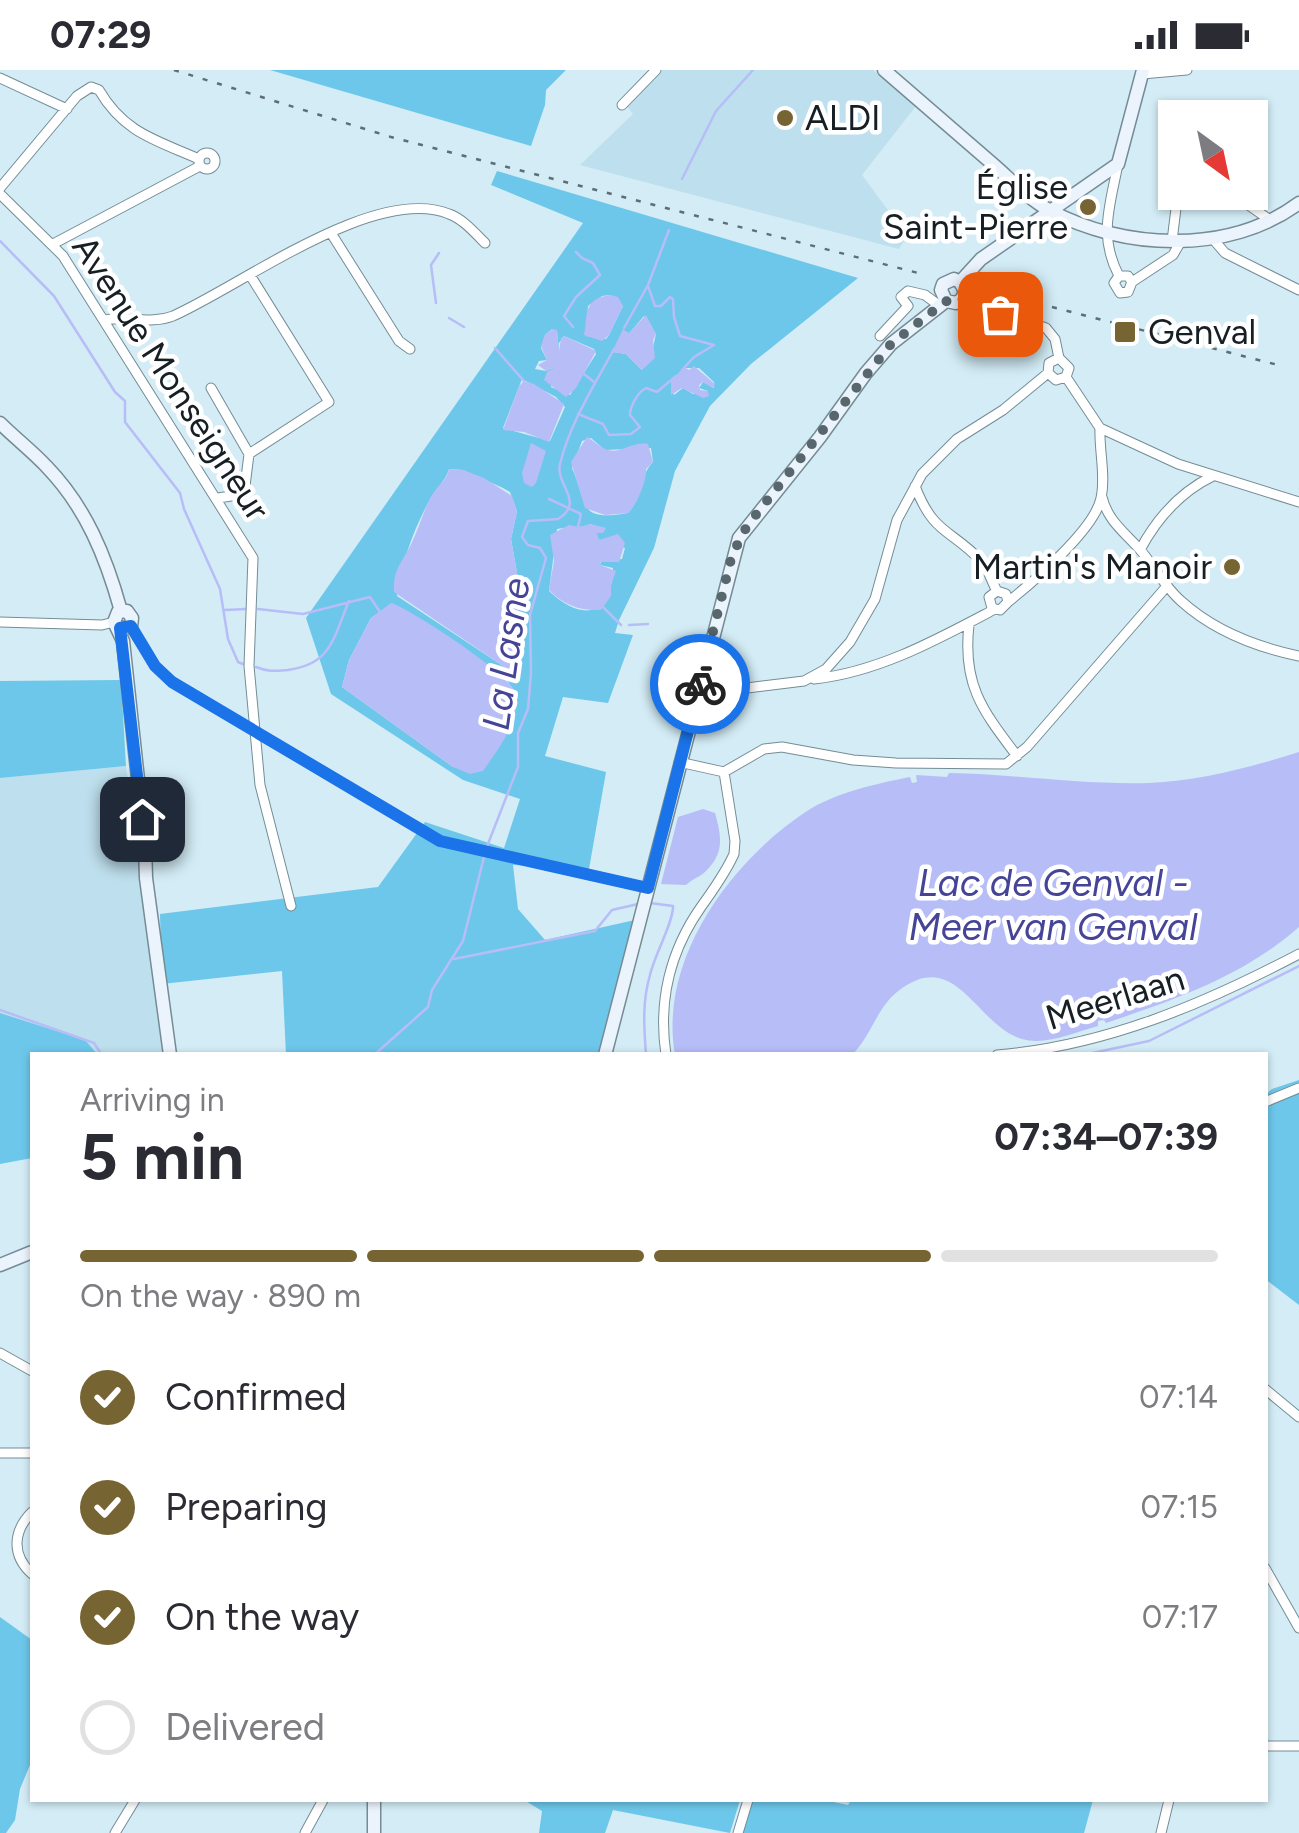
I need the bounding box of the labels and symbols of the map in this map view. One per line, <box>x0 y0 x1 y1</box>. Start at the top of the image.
place label: ALDI <box>805 97 880 139</box>
north arrow <box>1158 100 1268 210</box>
marker: ALDI <box>774 107 796 129</box>
place label: Église Saint-Pierre <box>883 166 1068 248</box>
marker: Église Saint-Pierre <box>1077 196 1099 218</box>
street label: Avenue Monseigneur <box>63 228 279 528</box>
pin <box>958 272 1043 357</box>
place label: Genval <box>1148 311 1256 353</box>
marker: Genval <box>1112 319 1138 345</box>
place label: Martin's Manoir <box>973 546 1212 588</box>
marker: Martin's Manoir <box>1221 556 1243 578</box>
water label: La Lasne <box>473 575 539 733</box>
courier <box>650 634 750 734</box>
pin <box>100 777 185 862</box>
water label: Lac de Genval - Meer van Genval <box>909 860 1198 950</box>
street label: Meerlaan <box>1041 957 1189 1039</box>

